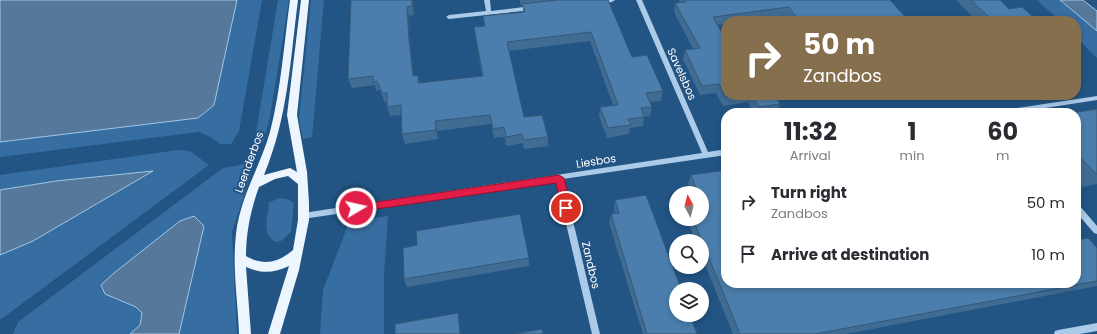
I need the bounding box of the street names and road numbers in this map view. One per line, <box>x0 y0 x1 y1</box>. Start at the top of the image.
street label: Savelsbos <box>663 45 701 103</box>
street label: Leenderbos <box>231 129 268 195</box>
street label: Liesbos <box>575 150 617 172</box>
street label: Zandbos <box>578 240 604 290</box>

